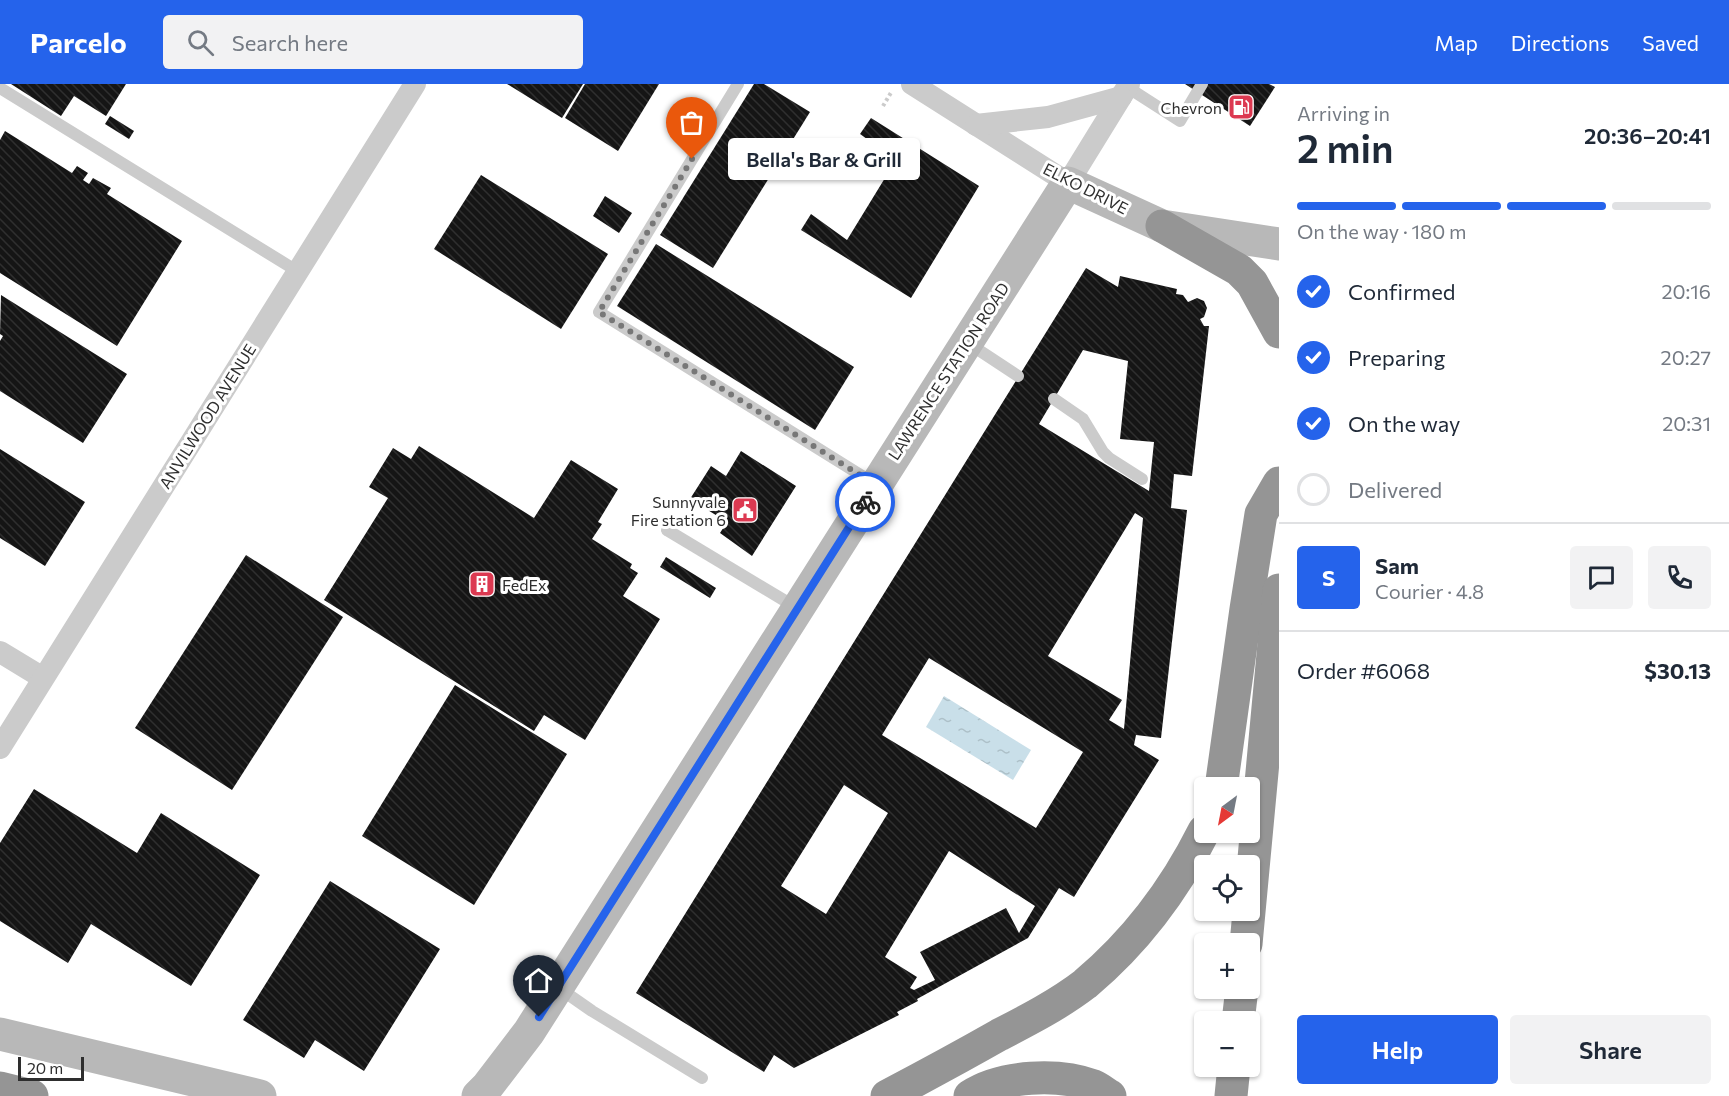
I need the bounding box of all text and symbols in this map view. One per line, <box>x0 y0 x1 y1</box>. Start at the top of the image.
search box <box>163 15 583 69</box>
text: Parcelo <box>30 25 127 59</box>
icon: search <box>184 26 217 59</box>
text: Search here <box>232 29 348 56</box>
text: Map <box>1435 30 1478 55</box>
text: Directions <box>1511 30 1609 55</box>
text: Saved <box>1642 30 1699 55</box>
fuel station icon: Chevron <box>1226 92 1256 122</box>
pin <box>666 97 717 159</box>
place label: Chevron <box>1161 98 1222 117</box>
text: Arriving in <box>1297 101 1390 125</box>
icon: bag <box>675 106 708 139</box>
text: 20:36–20:41 <box>1584 122 1711 149</box>
text: 2 min <box>1297 123 1394 171</box>
callout: Bella's Bar & Grill <box>728 138 920 180</box>
text: Bella's Bar & Grill <box>746 147 902 171</box>
street label: ELKO DRIVE <box>1040 159 1132 217</box>
text: On the way · 180 m <box>1297 219 1466 243</box>
icon: check <box>1297 275 1330 308</box>
text: Confirmed <box>1348 278 1455 305</box>
street label: LAWRENCE STATION ROAD <box>883 279 1013 463</box>
text: 20:16 <box>1662 279 1711 303</box>
street label: ANVILWOOD AVENUE <box>155 340 259 492</box>
icon: check <box>1297 341 1330 374</box>
text: Preparing <box>1348 344 1445 371</box>
text: 20:27 <box>1661 345 1711 369</box>
icon: check <box>1297 407 1330 440</box>
text: On the way <box>1348 410 1460 437</box>
text: 20:31 <box>1662 411 1711 435</box>
courier <box>835 472 895 532</box>
text: Delivered <box>1348 476 1442 503</box>
icon: bike <box>849 486 882 519</box>
place label: Sunnyvale Fire station 6 <box>631 492 726 529</box>
public building icon: Sunnyvale Fire station 6 <box>730 495 760 525</box>
button: chat <box>1570 546 1633 609</box>
button: phone <box>1648 546 1711 609</box>
text: Sam <box>1375 552 1419 579</box>
text: S <box>1322 564 1335 591</box>
building icon: FedEx <box>467 569 497 599</box>
place label: FedEx <box>502 575 547 594</box>
text: Courier · 4.8 <box>1375 579 1484 603</box>
text: Order #6068 <box>1297 657 1430 684</box>
text: $30.13 <box>1644 657 1711 684</box>
north arrow <box>1194 777 1260 843</box>
map controls <box>1194 777 1260 1077</box>
button: locate <box>1194 855 1260 921</box>
button: + <box>1194 933 1260 999</box>
pin <box>513 955 564 1017</box>
icon: home <box>522 964 555 997</box>
button: − <box>1194 1011 1260 1077</box>
button: Help <box>1297 1015 1498 1084</box>
button: Share <box>1510 1015 1711 1084</box>
scale bar <box>18 1054 84 1082</box>
text: 20 m <box>27 1058 63 1077</box>

